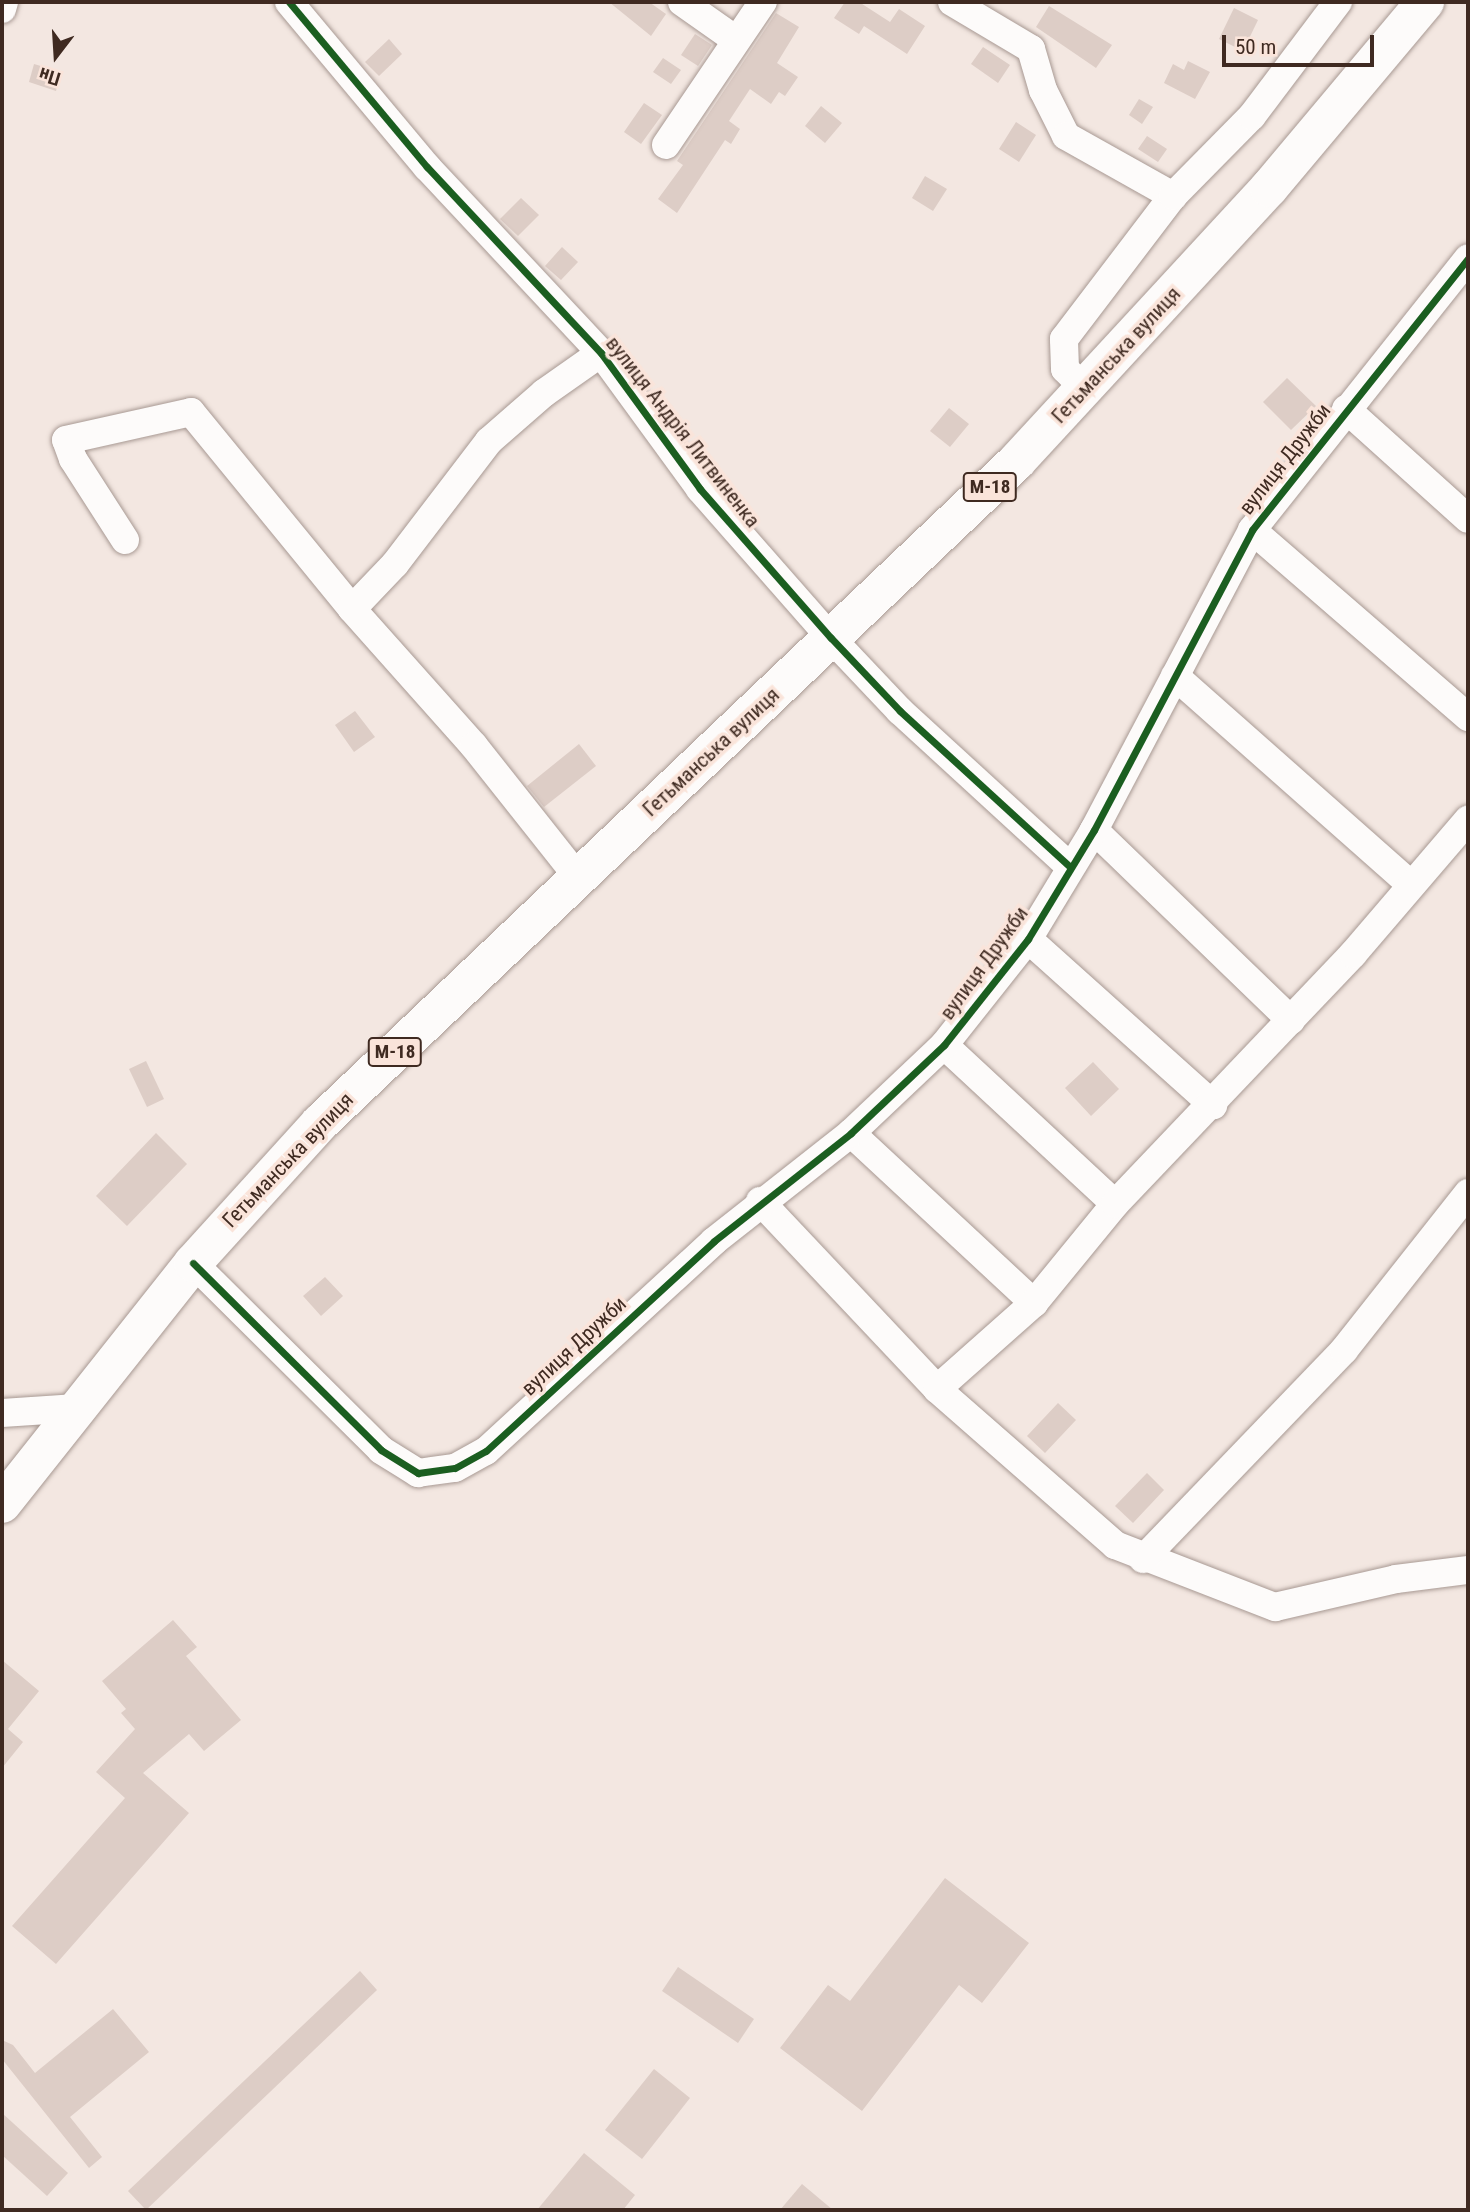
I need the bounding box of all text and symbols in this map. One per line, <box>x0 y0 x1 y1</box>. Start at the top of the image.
north arrow <box>21 21 91 91</box>
scale bar <box>1225 21 1377 65</box>
text: 50 m <box>1235 35 1276 59</box>
text: Пн <box>36 62 63 91</box>
street label: Гетьманська вулиця <box>1046 281 1186 429</box>
street label: вулиця Андрія Литвиненка <box>601 331 765 533</box>
street label: вулиця Дружби <box>1234 399 1336 519</box>
road number: М-18 <box>962 472 1018 502</box>
street label: Гетьманська вулиця <box>637 682 785 822</box>
street label: вулиця Дружби <box>934 901 1034 1025</box>
road number: М-18 <box>367 1036 423 1068</box>
street label: Гетьманська вулиця <box>217 1087 359 1233</box>
street label: вулиця Дружби <box>516 1291 632 1401</box>

